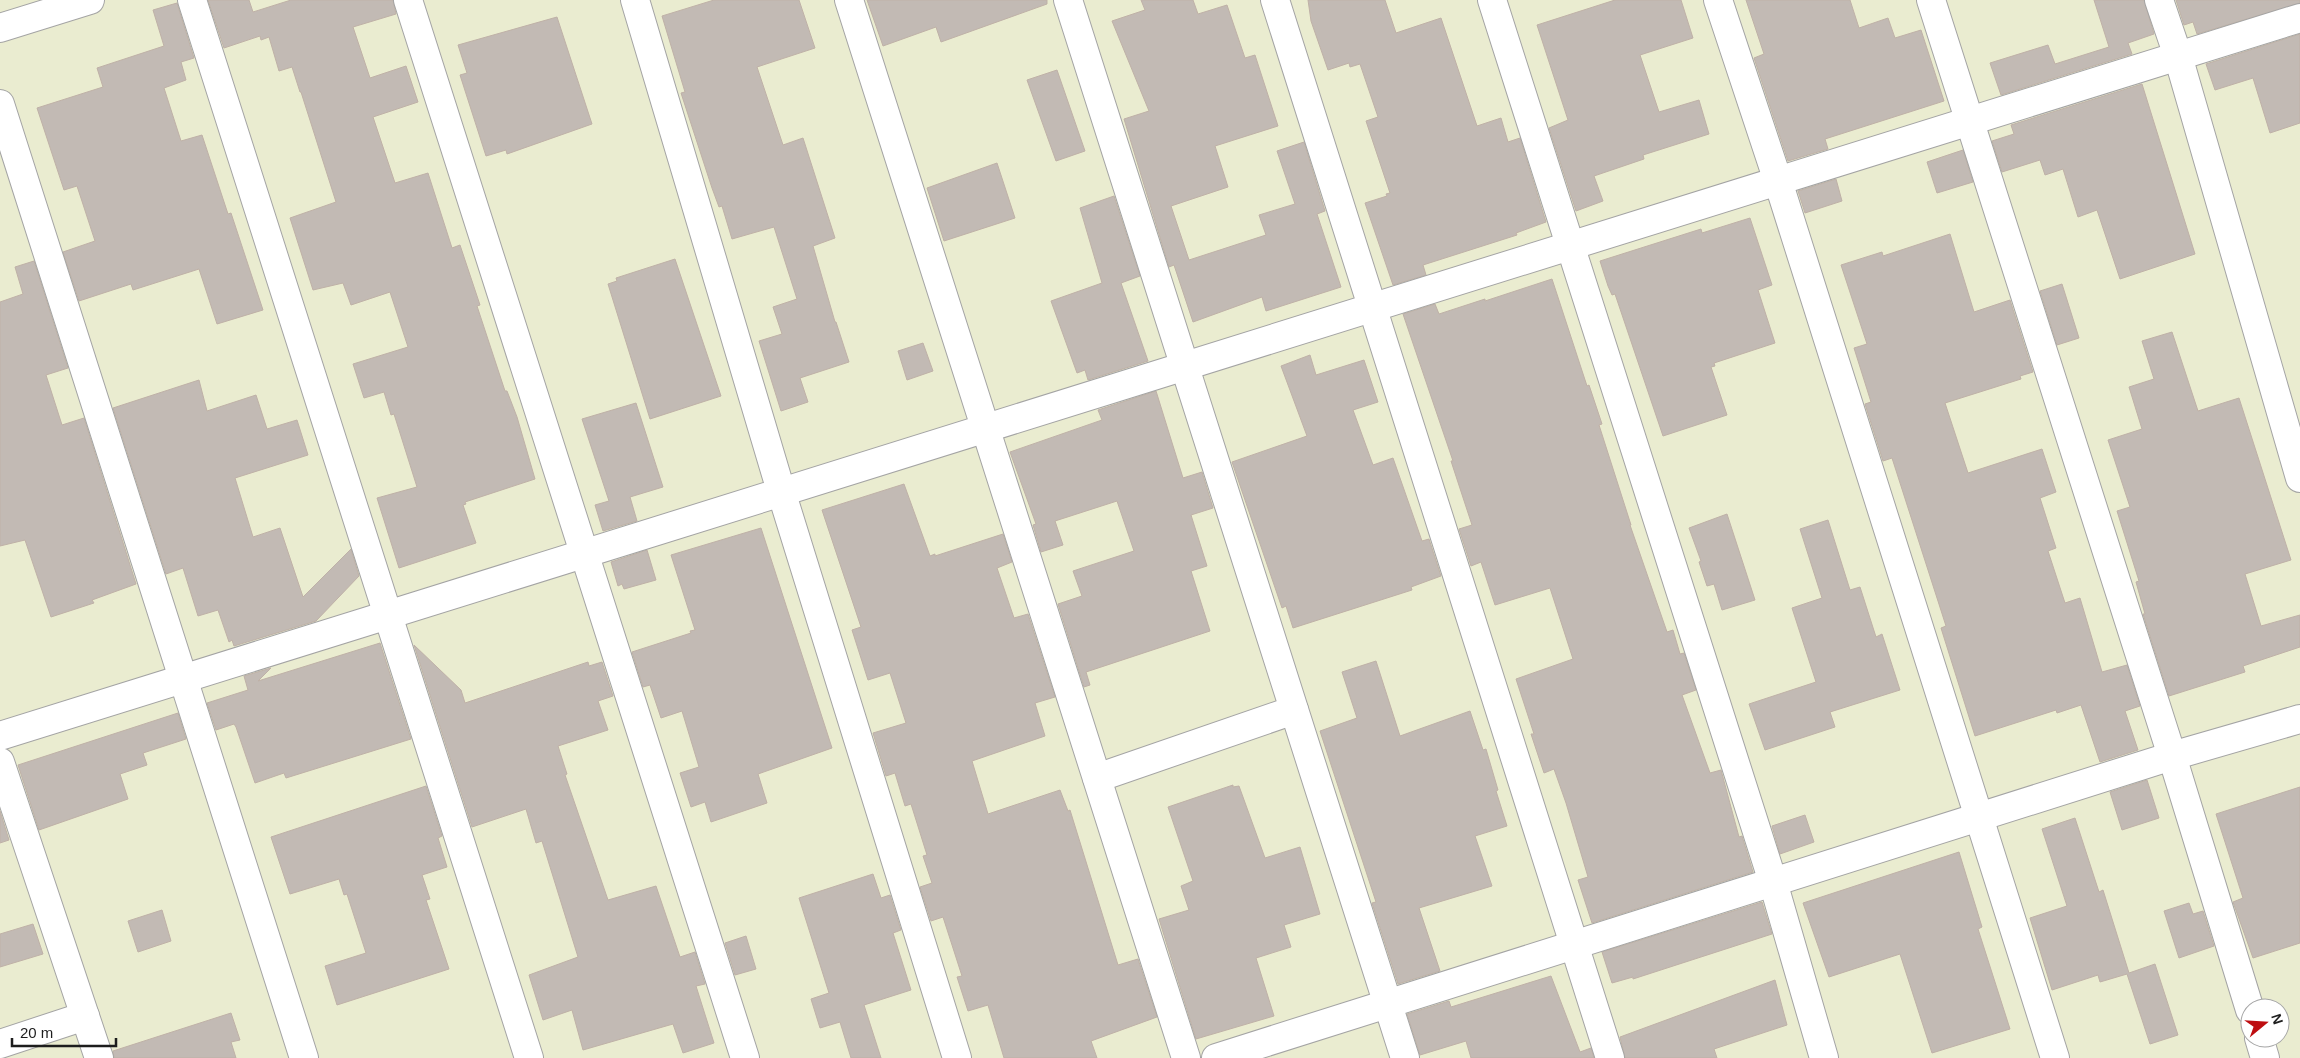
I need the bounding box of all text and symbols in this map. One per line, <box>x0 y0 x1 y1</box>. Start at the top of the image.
north arrow <box>2240 998 2290 1048</box>
text: N <box>2268 1012 2287 1026</box>
scale bar <box>12 1016 116 1048</box>
text: 20 m <box>20 1024 53 1041</box>

